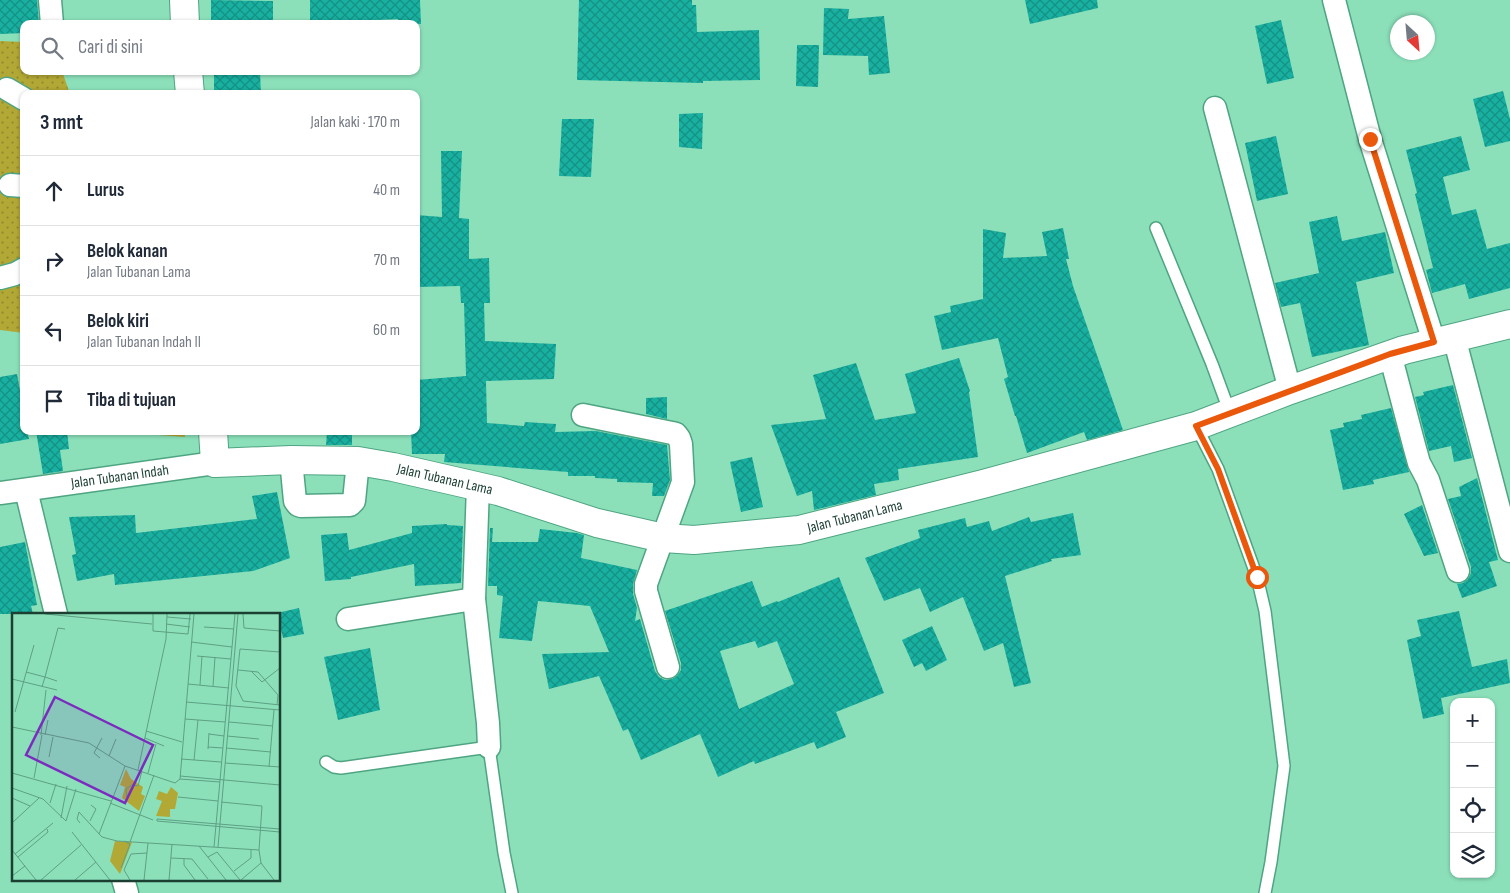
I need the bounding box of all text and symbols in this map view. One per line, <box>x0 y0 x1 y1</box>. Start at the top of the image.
north arrow <box>1390 15 1435 60</box>
search box <box>20 20 420 75</box>
icon: search <box>38 34 66 62</box>
text: Cari di sini <box>78 36 143 59</box>
text: 3 mnt <box>40 110 83 135</box>
text: Jalan kaki · 170 m <box>311 113 400 132</box>
route end <box>1359 128 1382 151</box>
icon: ahead <box>40 177 68 205</box>
text: Lurus <box>87 179 124 202</box>
text: 40 m <box>373 181 400 200</box>
text: Belok kanan <box>87 240 168 263</box>
icon: right <box>40 247 68 275</box>
text: 70 m <box>374 251 400 270</box>
text: Jalan Tubanan Lama <box>87 263 191 282</box>
text: Belok kiri <box>87 310 149 333</box>
icon: left <box>40 317 68 345</box>
text: 60 m <box>373 321 400 340</box>
text: Jalan Tubanan Indah II <box>87 333 201 352</box>
icon: arrive <box>40 387 68 415</box>
text: Tiba di tujuan <box>87 389 176 412</box>
street label: Jalan Tubanan Lama <box>394 459 495 499</box>
street label: Jalan Tubanan Indah <box>69 460 170 493</box>
street label: Jalan Tubanan Lama <box>804 495 904 537</box>
route start <box>1246 566 1269 589</box>
inset map <box>12 613 280 880</box>
map controls <box>1450 698 1495 878</box>
button: + <box>1450 698 1495 743</box>
button: − <box>1450 743 1495 788</box>
button: locate <box>1450 788 1495 833</box>
button: layers <box>1450 833 1495 878</box>

